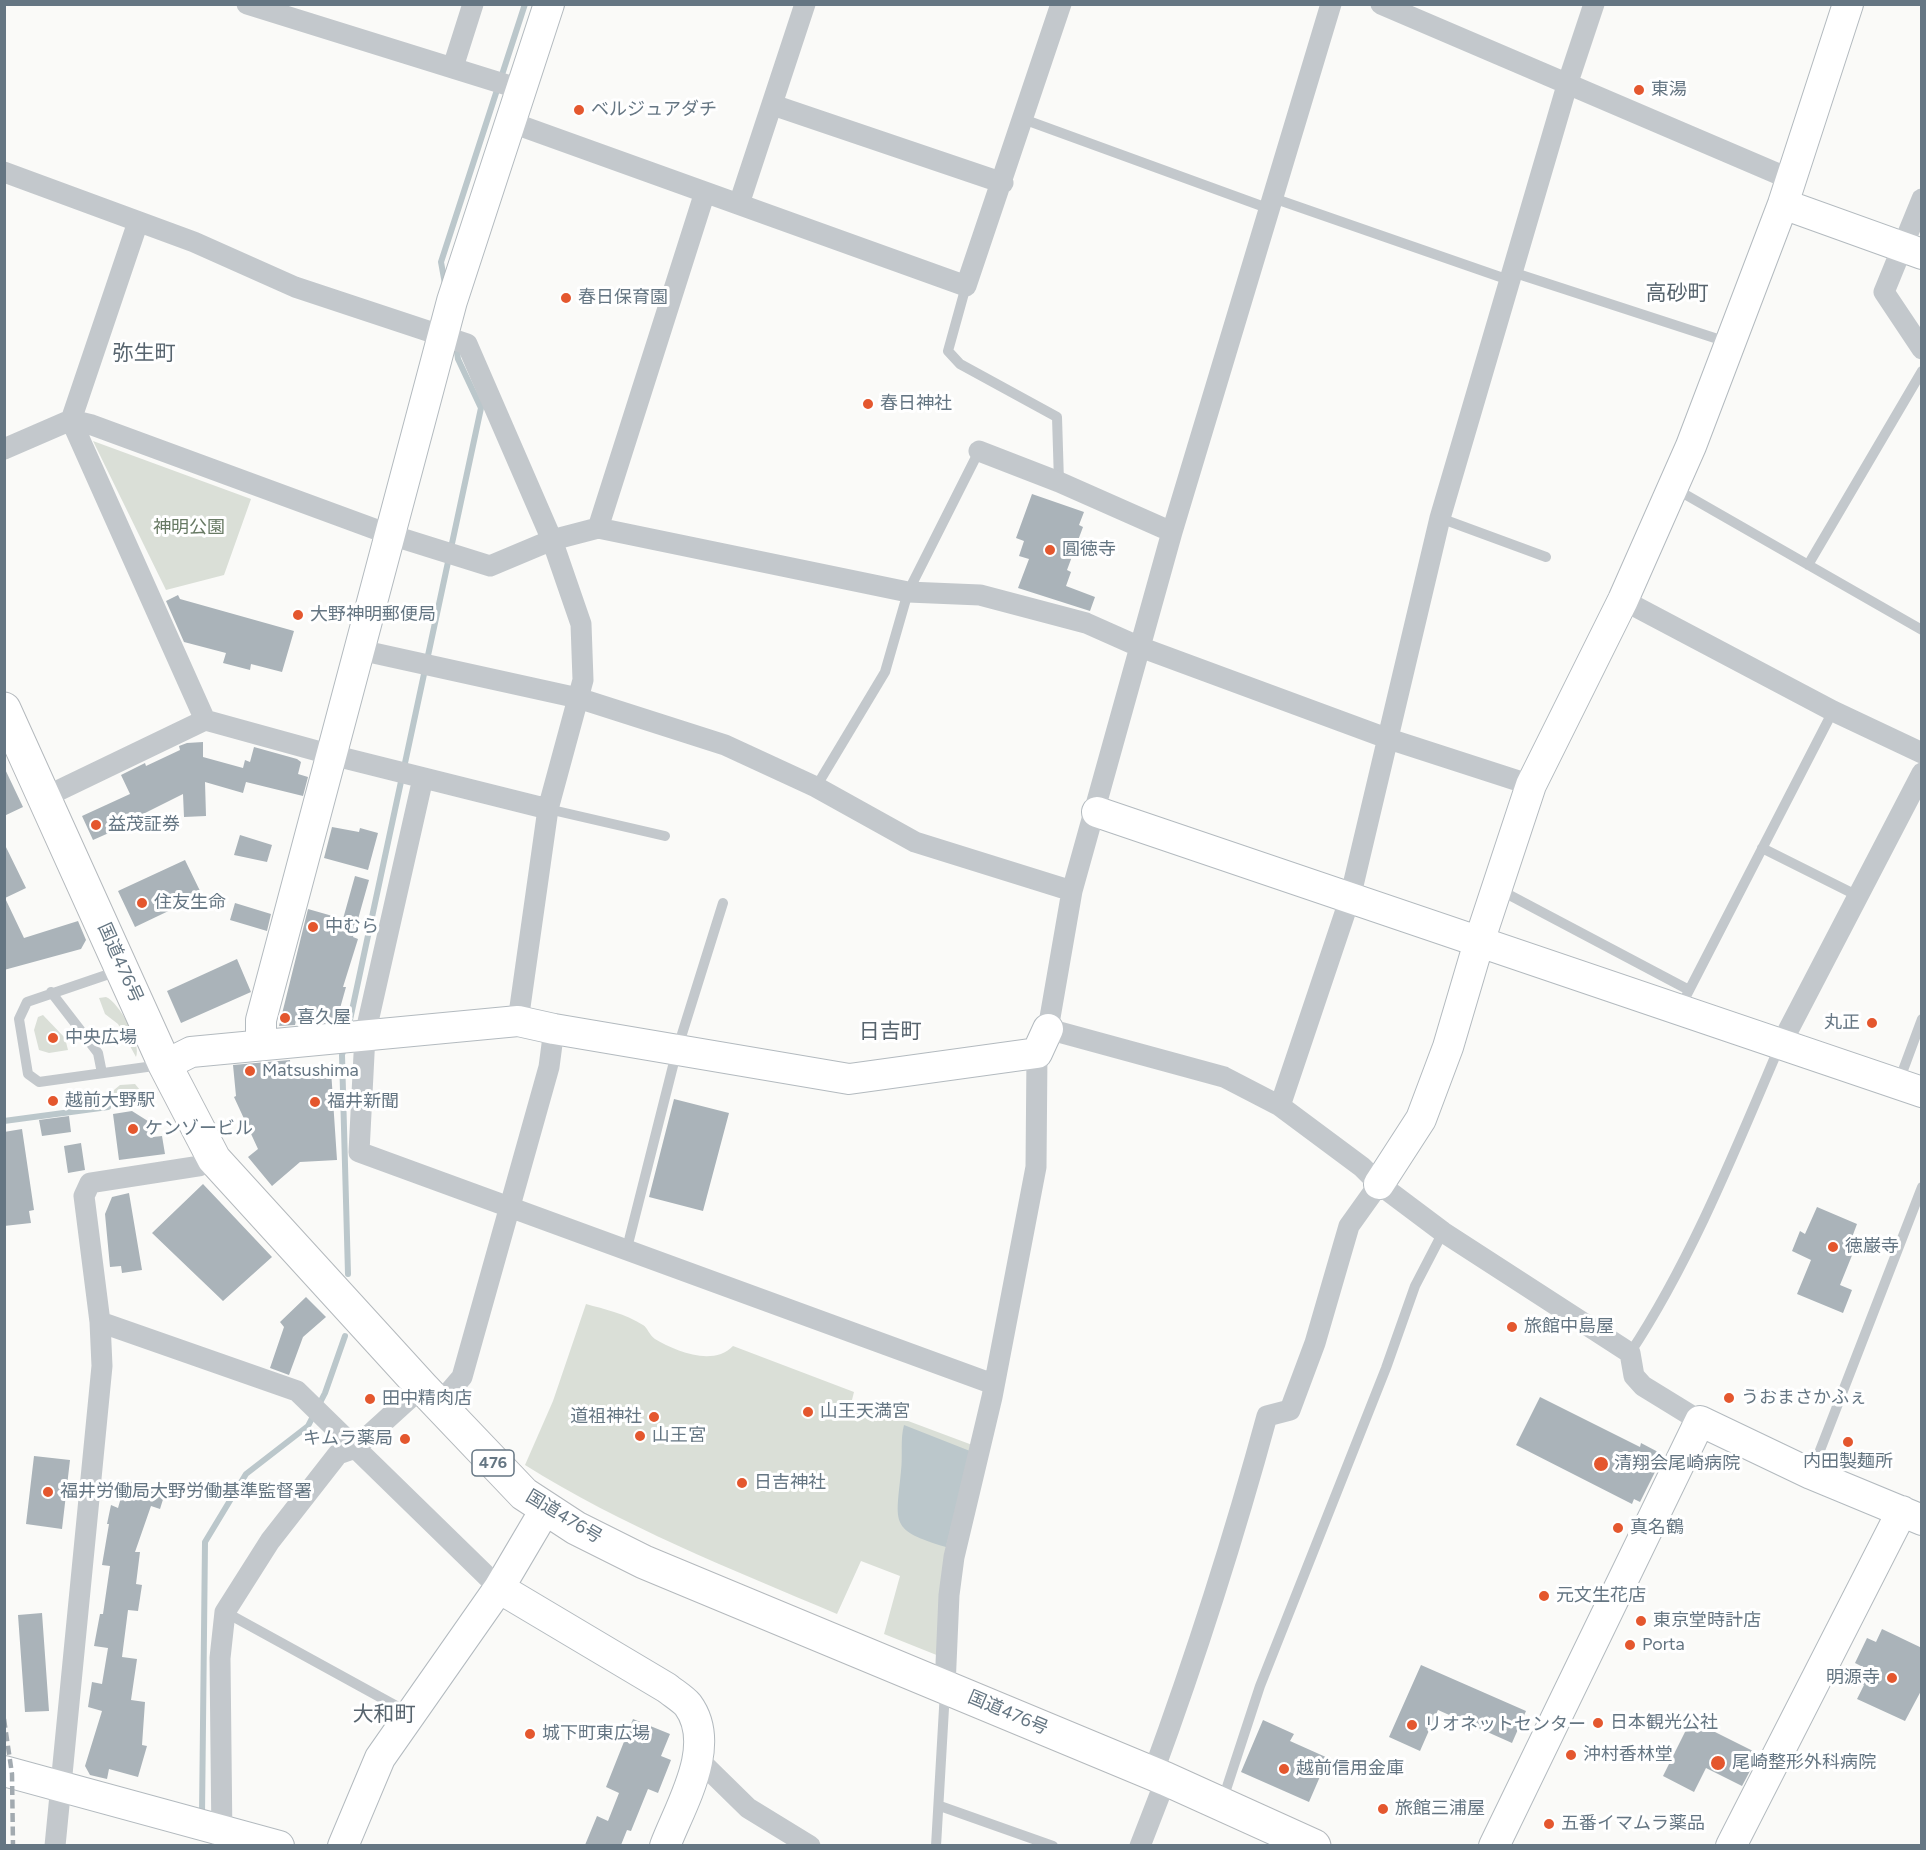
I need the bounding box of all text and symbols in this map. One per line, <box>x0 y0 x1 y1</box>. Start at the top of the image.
place label: 東湯 <box>1651 79 1687 101</box>
marker: 東湯 <box>1632 83 1646 97</box>
place label: ベルジュアダチ <box>591 99 717 121</box>
marker: ベルジュアダチ <box>572 103 586 117</box>
district label: 高砂町 <box>1646 281 1708 307</box>
place label: 春日保育園 <box>578 287 668 309</box>
marker: 春日保育園 <box>559 291 573 305</box>
district label: 弥生町 <box>113 341 175 367</box>
place label: 春日神社 <box>880 393 952 415</box>
marker: 春日神社 <box>861 397 875 411</box>
park label: 神明公園 <box>153 517 225 539</box>
place label: 圓徳寺 <box>1062 539 1116 561</box>
marker: 圓徳寺 <box>1043 543 1057 557</box>
place label: 大野神明郵便局 <box>310 604 436 626</box>
marker: 大野神明郵便局 <box>291 608 305 622</box>
place label: 益茂証券 <box>108 814 180 836</box>
marker: 益茂証券 <box>89 818 103 832</box>
place label: 住友生命 <box>154 892 226 914</box>
marker: 住友生命 <box>135 896 149 910</box>
place label: 中むら <box>325 916 379 938</box>
street label: 国道476号 <box>93 920 147 1006</box>
marker: 中むら <box>306 920 320 934</box>
place label: 喜久屋 <box>297 1007 351 1029</box>
marker: 喜久屋 <box>278 1011 292 1025</box>
place label: 丸正 <box>1824 1012 1860 1034</box>
marker: 丸正 <box>1865 1016 1879 1030</box>
district label: 日吉町 <box>859 1019 921 1045</box>
place label: 中央広場 <box>65 1027 137 1049</box>
marker: 中央広場 <box>46 1031 60 1045</box>
place label: Matsushima <box>262 1060 359 1082</box>
marker: Matsushima <box>243 1064 257 1078</box>
place label: 越前大野駅 <box>65 1090 155 1112</box>
place label: 福井新聞 <box>327 1091 399 1113</box>
marker: 越前大野駅 <box>46 1094 60 1108</box>
marker: 福井新聞 <box>308 1095 322 1109</box>
place label: ケンゾービル <box>145 1118 253 1140</box>
marker: ケンゾービル <box>126 1122 140 1136</box>
place label: 徳巌寺 <box>1845 1236 1899 1258</box>
marker: 徳巌寺 <box>1826 1240 1840 1254</box>
place label: 旅館中島屋 <box>1524 1316 1614 1338</box>
marker: 旅館中島屋 <box>1505 1320 1519 1334</box>
place label: うおまさかふぇ <box>1741 1387 1867 1409</box>
place label: 田中精肉店 <box>382 1388 472 1410</box>
marker: うおまさかふぇ <box>1722 1391 1736 1405</box>
marker: 田中精肉店 <box>363 1392 377 1406</box>
place label: 山王天満宮 <box>820 1401 910 1423</box>
marker: 山王天満宮 <box>801 1405 815 1419</box>
place label: 道祖神社 <box>570 1406 642 1428</box>
marker: 道祖神社 <box>647 1410 661 1424</box>
place label: 山王宮 <box>652 1425 706 1447</box>
place label: キムラ薬局 <box>303 1428 393 1450</box>
marker: 山王宮 <box>633 1429 647 1443</box>
marker: キムラ薬局 <box>398 1432 412 1446</box>
marker: 内田製麺所 <box>1841 1435 1855 1449</box>
road number: 476 <box>472 1450 514 1476</box>
place label: 内田製麺所 <box>1803 1451 1893 1473</box>
place label: 清翔会尾崎病院 <box>1614 1453 1740 1475</box>
marker: 清翔会尾崎病院 <box>1592 1455 1610 1473</box>
place label: 日吉神社 <box>754 1472 826 1494</box>
marker: 日吉神社 <box>735 1476 749 1490</box>
place label: 福井労働局大野労働基準監督署 <box>60 1481 312 1503</box>
marker: 福井労働局大野労働基準監督署 <box>41 1485 55 1499</box>
street label: 国道476号 <box>522 1486 606 1548</box>
place label: 真名鶴 <box>1630 1517 1684 1539</box>
marker: 真名鶴 <box>1611 1521 1625 1535</box>
place label: 元文生花店 <box>1556 1585 1646 1607</box>
marker: 元文生花店 <box>1537 1589 1551 1603</box>
place label: 東京堂時計店 <box>1653 1610 1761 1632</box>
marker: 東京堂時計店 <box>1634 1614 1648 1628</box>
place label: Porta <box>1642 1634 1685 1656</box>
marker: Porta <box>1623 1638 1637 1652</box>
place label: 明源寺 <box>1826 1667 1880 1689</box>
marker: 明源寺 <box>1885 1671 1899 1685</box>
street label: 国道476号 <box>965 1686 1051 1740</box>
district label: 大和町 <box>353 1702 415 1728</box>
place label: 日本観光公社 <box>1610 1712 1718 1734</box>
place label: リオネットセンター <box>1424 1714 1586 1736</box>
marker: 日本観光公社 <box>1591 1716 1605 1730</box>
marker: リオネットセンター <box>1405 1718 1419 1732</box>
place label: 城下町東広場 <box>542 1723 650 1745</box>
marker: 城下町東広場 <box>523 1727 537 1741</box>
place label: 沖村香林堂 <box>1583 1744 1673 1766</box>
marker: 沖村香林堂 <box>1564 1748 1578 1762</box>
place label: 尾崎整形外科病院 <box>1732 1752 1876 1774</box>
marker: 尾崎整形外科病院 <box>1709 1754 1727 1772</box>
place label: 越前信用金庫 <box>1296 1758 1404 1780</box>
marker: 越前信用金庫 <box>1277 1762 1291 1776</box>
place label: 旅館三浦屋 <box>1395 1798 1485 1820</box>
marker: 旅館三浦屋 <box>1376 1802 1390 1816</box>
place label: 五番イマムラ薬品 <box>1561 1813 1705 1835</box>
marker: 五番イマムラ薬品 <box>1542 1817 1556 1831</box>

